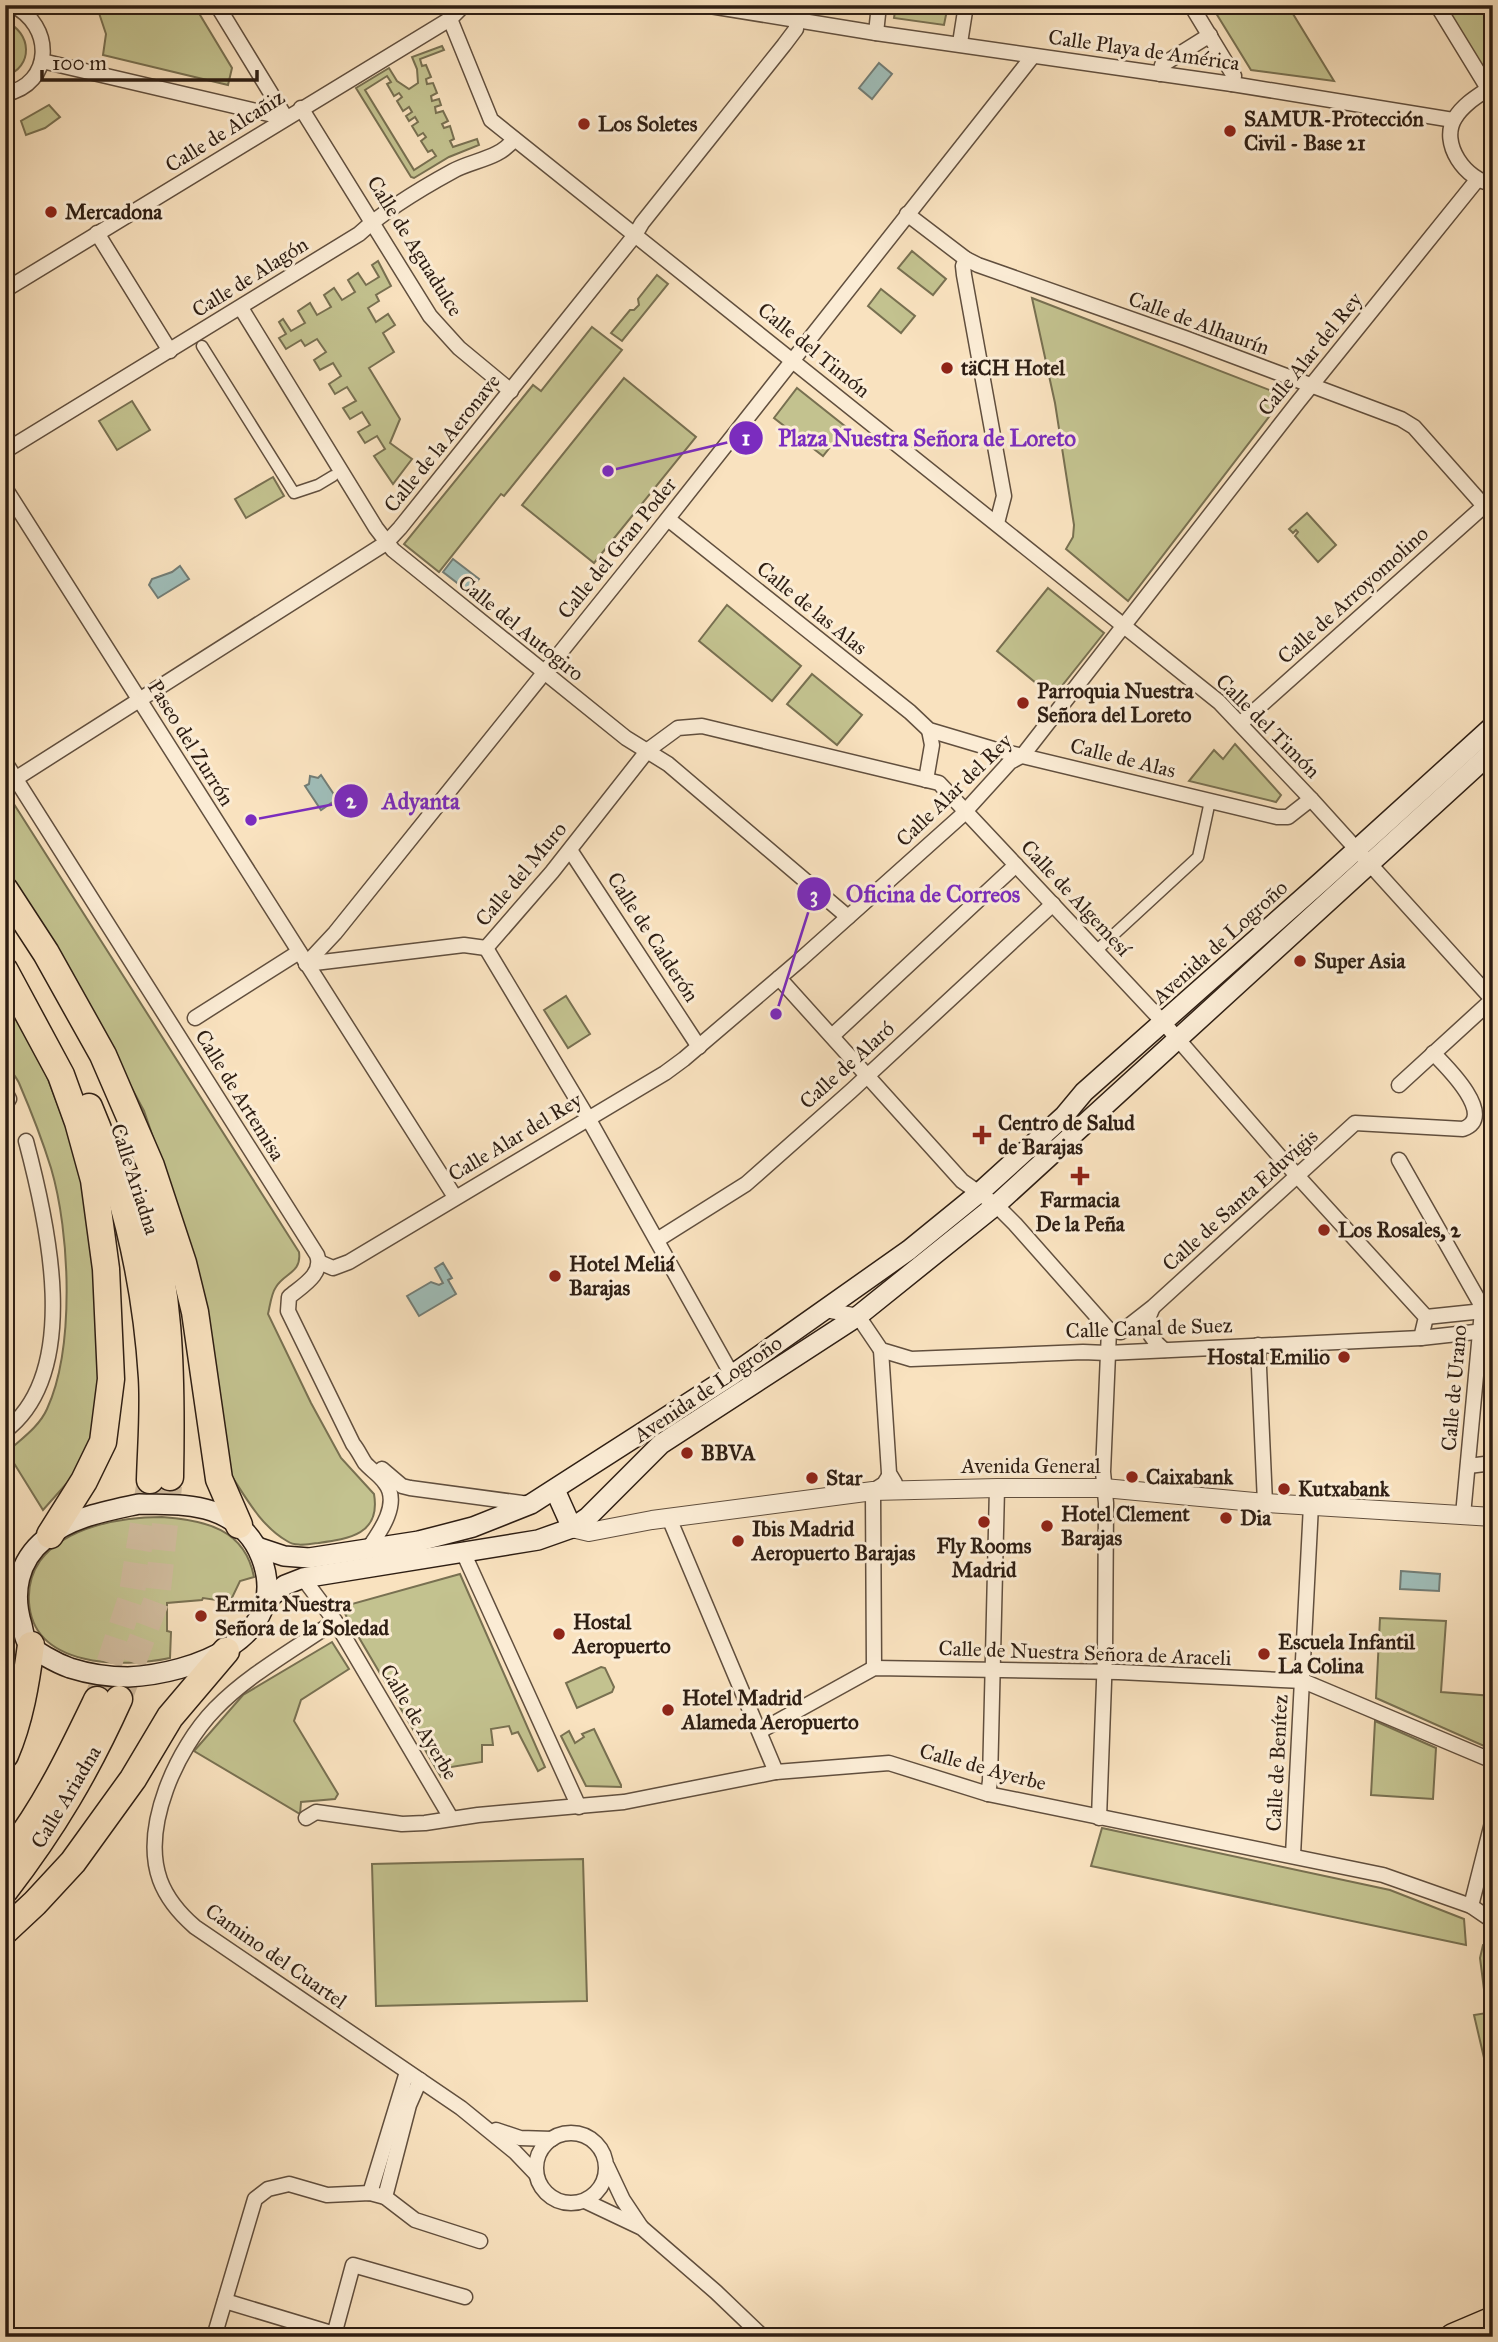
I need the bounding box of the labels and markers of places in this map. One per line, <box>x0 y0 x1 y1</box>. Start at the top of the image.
place label: SAMUR-Protección Civil - Base 21 <box>1244 106 1425 156</box>
place label: Los Soletes <box>598 111 698 137</box>
marker: Los Soletes <box>576 116 592 132</box>
marker: SAMUR-Protección Civil - Base 21 <box>1222 123 1238 139</box>
place label: Mercadona <box>65 199 163 225</box>
marker: Mercadona <box>43 204 59 220</box>
place label: täCH Hotel <box>960 355 1066 381</box>
marker: täCH Hotel <box>939 360 955 376</box>
callout: Plaza Nuestra Señora de Loreto <box>729 416 1090 460</box>
place label: Parroquia Nuestra Señora del Loreto <box>1037 678 1195 728</box>
marker: Parroquia Nuestra Señora del Loreto <box>1015 695 1031 711</box>
callout: Adyanta <box>334 779 474 823</box>
callout: Oficina de Correos <box>797 872 1034 916</box>
place label: Super Asia <box>1314 948 1406 974</box>
marker: Super Asia <box>1292 953 1308 969</box>
place label: Centro de Salud de Barajas <box>998 1110 1135 1160</box>
marker: Centro de Salud de Barajas <box>972 1125 992 1145</box>
marker: Farmacia De la Peña <box>1072 1168 1088 1184</box>
place label: Farmacia De la Peña <box>1035 1187 1126 1237</box>
place label: Los Rosales, 2 <box>1338 1217 1461 1243</box>
marker: Los Rosales, 2 <box>1316 1222 1332 1238</box>
place label: Hotel Meliá Barajas <box>569 1251 676 1301</box>
marker: Hotel Meliá Barajas <box>547 1268 563 1284</box>
place label: Hostal Emilio <box>1207 1344 1330 1370</box>
marker: Hostal Emilio <box>1336 1349 1352 1365</box>
place label: BBVA <box>701 1440 757 1466</box>
marker: BBVA <box>679 1445 695 1461</box>
place label: Caixabank <box>1146 1464 1235 1490</box>
place label: Star <box>826 1465 863 1491</box>
marker: Caixabank <box>1124 1469 1140 1485</box>
marker: Star <box>804 1470 820 1486</box>
place label: Kutxabank <box>1298 1476 1391 1502</box>
marker: Kutxabank <box>1276 1481 1292 1497</box>
place label: Hotel Clement Barajas <box>1061 1501 1190 1551</box>
place label: Dia <box>1240 1505 1272 1531</box>
marker: Dia <box>1218 1510 1234 1526</box>
marker: Fly Rooms Madrid <box>976 1514 992 1530</box>
place label: Ibis Madrid Aeropuerto Barajas <box>750 1516 916 1566</box>
marker: Hotel Clement Barajas <box>1039 1518 1055 1534</box>
marker: Ibis Madrid Aeropuerto Barajas <box>730 1533 746 1549</box>
place label: Fly Rooms Madrid <box>937 1533 1032 1583</box>
place label: Ermita Nuestra Señora de la Soledad <box>215 1591 390 1641</box>
marker: Ermita Nuestra Señora de la Soledad <box>193 1608 209 1624</box>
place label: Hostal Aeropuerto <box>571 1609 671 1659</box>
marker: Hostal Aeropuerto <box>551 1626 567 1642</box>
place label: Escuela Infantil La Colina <box>1278 1629 1416 1679</box>
marker: Escuela Infantil La Colina <box>1256 1646 1272 1662</box>
place label: Hotel Madrid Alameda Aeropuerto <box>680 1685 859 1735</box>
marker: Hotel Madrid Alameda Aeropuerto <box>660 1702 676 1718</box>

